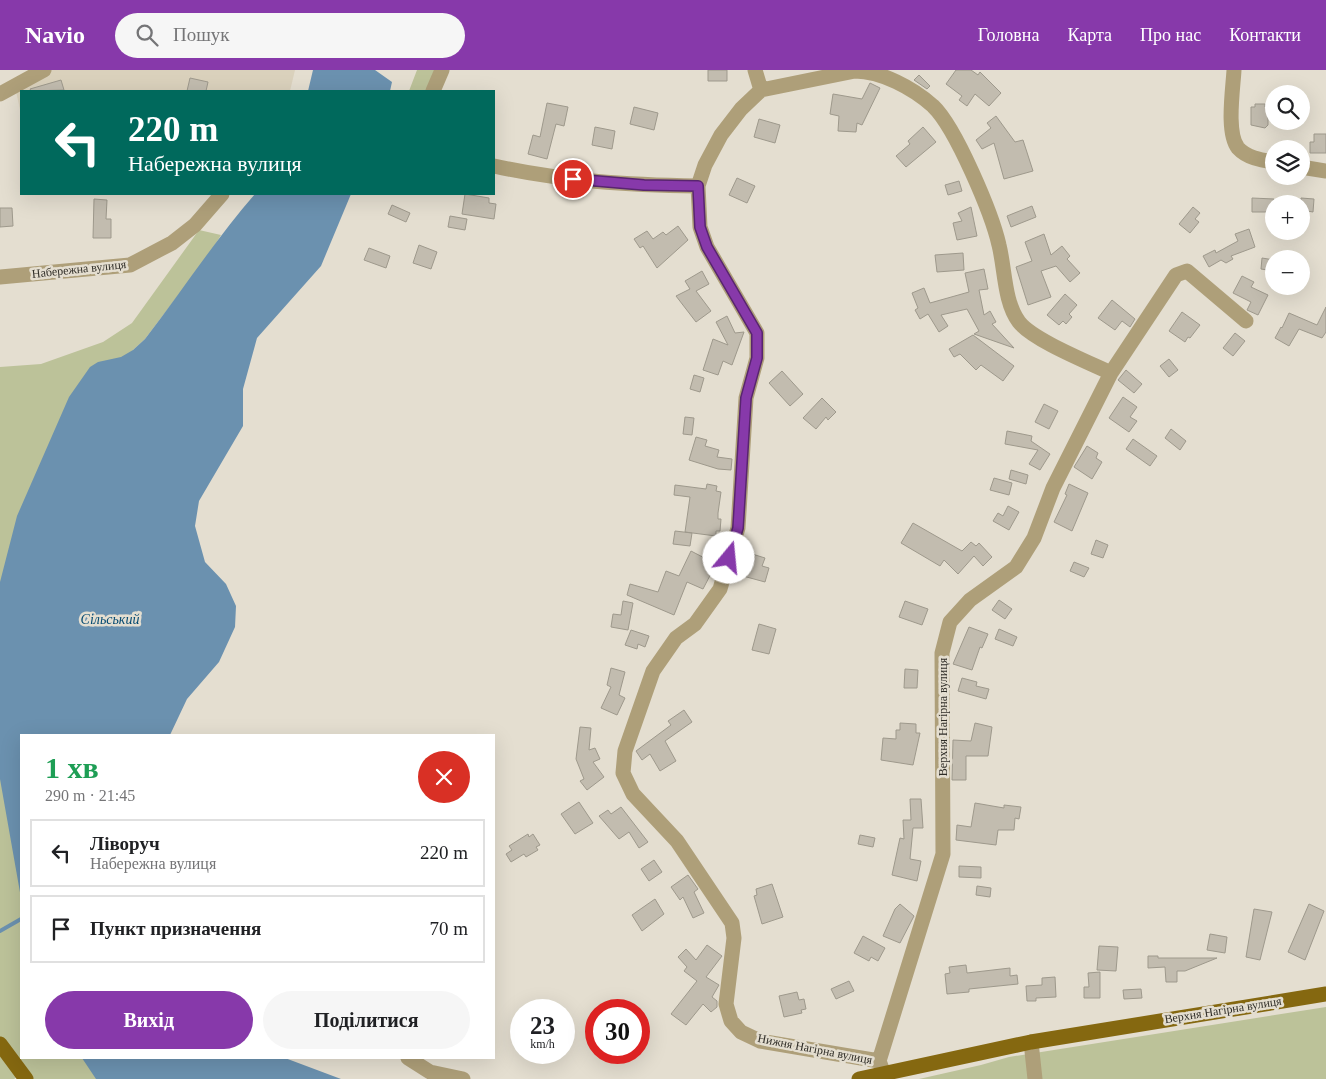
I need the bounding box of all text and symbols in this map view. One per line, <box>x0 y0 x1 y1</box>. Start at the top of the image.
search box <box>115 13 465 58</box>
icon: search <box>133 21 161 49</box>
text: Navio <box>25 22 85 48</box>
text: Пошук <box>173 24 230 45</box>
text: Головна <box>978 25 1039 45</box>
text: Карта <box>1067 25 1112 45</box>
text: Про нас <box>1140 25 1201 45</box>
text: Контакти <box>1229 25 1301 45</box>
map controls <box>1265 85 1310 295</box>
button: search <box>1265 85 1310 130</box>
icon: left <box>45 110 110 175</box>
text: 220 m <box>128 110 218 149</box>
button: layers <box>1265 140 1310 185</box>
text: Набережна вулиця <box>128 151 302 176</box>
pin <box>552 158 594 200</box>
icon: arrive <box>559 165 587 193</box>
button: + <box>1265 195 1310 240</box>
button: − <box>1265 250 1310 295</box>
street label: Набережна вулиця <box>31 257 127 281</box>
position arrow <box>702 531 754 583</box>
water label: Сільський <box>81 612 139 627</box>
street label: Верхня Нагірна вулиця <box>936 657 950 776</box>
text: 1 хв <box>45 751 99 784</box>
button: close <box>418 751 470 803</box>
text: 290 m · 21:45 <box>45 787 135 804</box>
text: Ліворуч <box>90 833 160 854</box>
icon: left <box>47 839 75 867</box>
text: 220 m <box>420 842 468 863</box>
text: Набережна вулиця <box>90 855 216 872</box>
icon: arrive <box>47 915 75 943</box>
text: Пункт призначення <box>90 918 261 939</box>
text: 70 m <box>429 918 468 939</box>
button: Вихід <box>45 991 253 1049</box>
button: Поділитися <box>263 991 470 1049</box>
street label: Верхня Нагірна вулиця <box>1163 994 1283 1026</box>
speed limit sign: 30 <box>585 999 650 1064</box>
text: 23 <box>530 1012 555 1039</box>
street label: Нижня Нагірна вулиця <box>757 1031 874 1067</box>
text: km/h <box>530 1037 555 1051</box>

